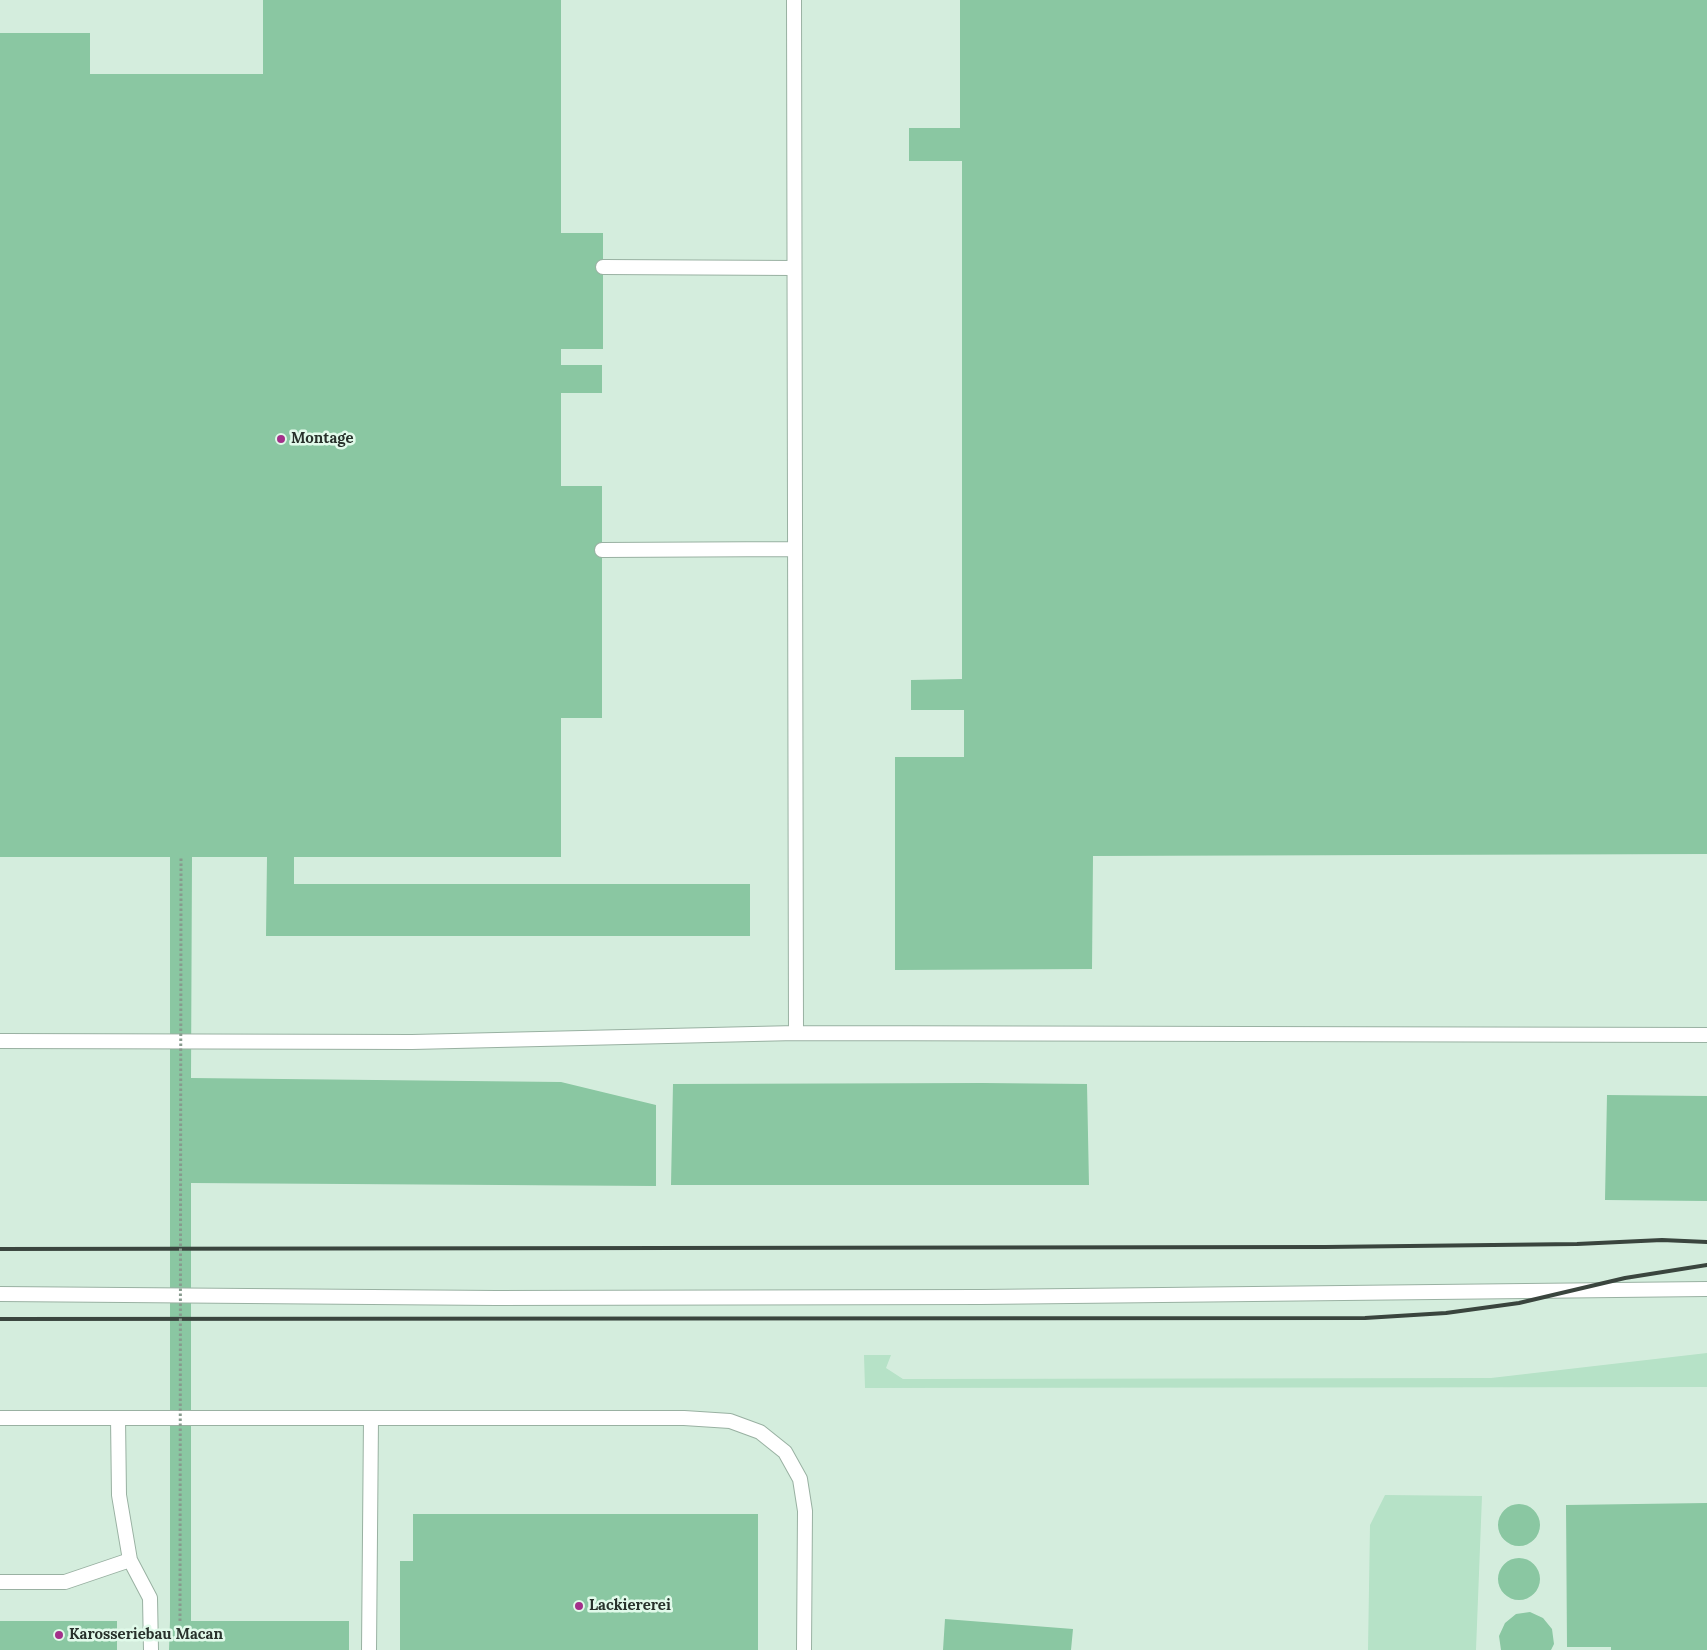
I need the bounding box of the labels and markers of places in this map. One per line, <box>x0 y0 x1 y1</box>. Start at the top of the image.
place label: Montage <box>291 430 354 448</box>
marker: Montage <box>275 433 287 445</box>
place label: Lackiererei <box>589 1597 671 1615</box>
marker: Lackiererei <box>573 1600 585 1612</box>
place label: Karosseriebau Macan <box>69 1626 223 1644</box>
marker: Karosseriebau Macan <box>53 1629 65 1641</box>

